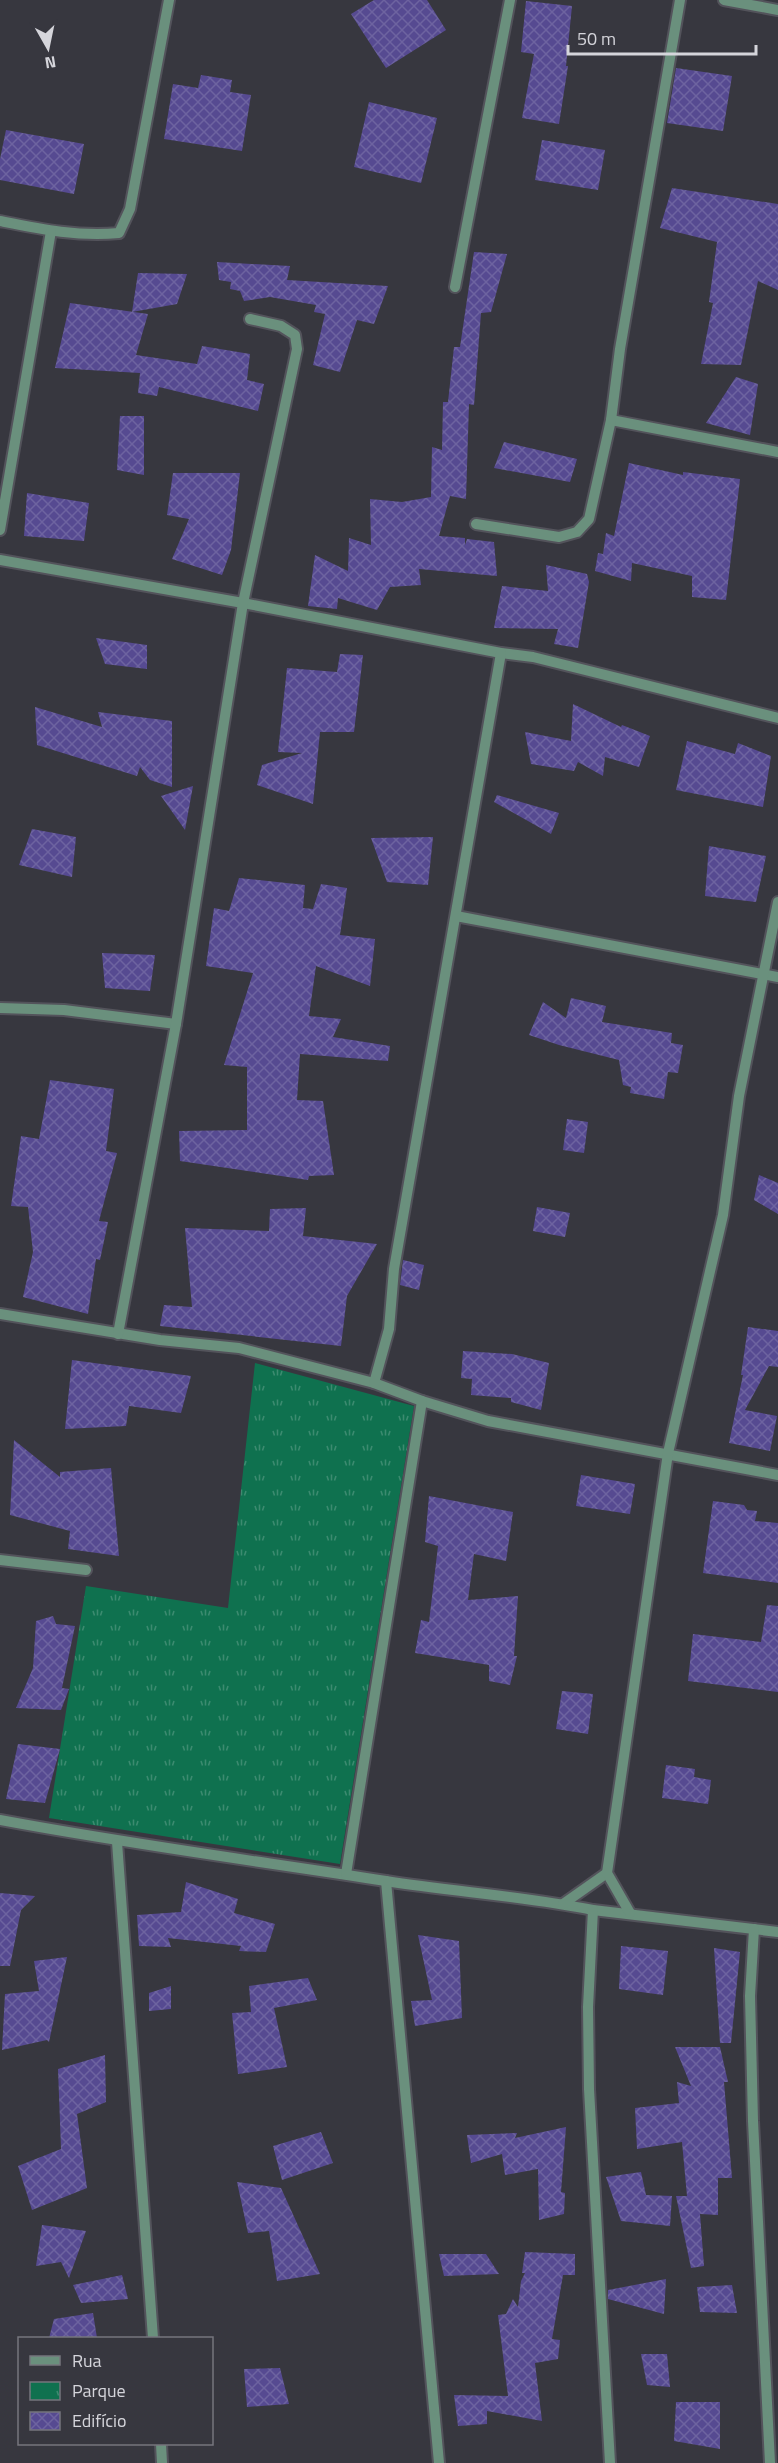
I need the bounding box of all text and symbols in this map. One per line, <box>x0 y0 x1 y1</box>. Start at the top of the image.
north arrow <box>18 18 78 78</box>
scale bar <box>568 18 756 56</box>
text: 50 m <box>577 25 616 52</box>
text: N <box>43 50 58 76</box>
legend <box>18 2337 213 2445</box>
text: Rua <box>72 2347 102 2374</box>
text: Parque <box>72 2377 126 2404</box>
text: Edifício <box>72 2407 126 2434</box>

